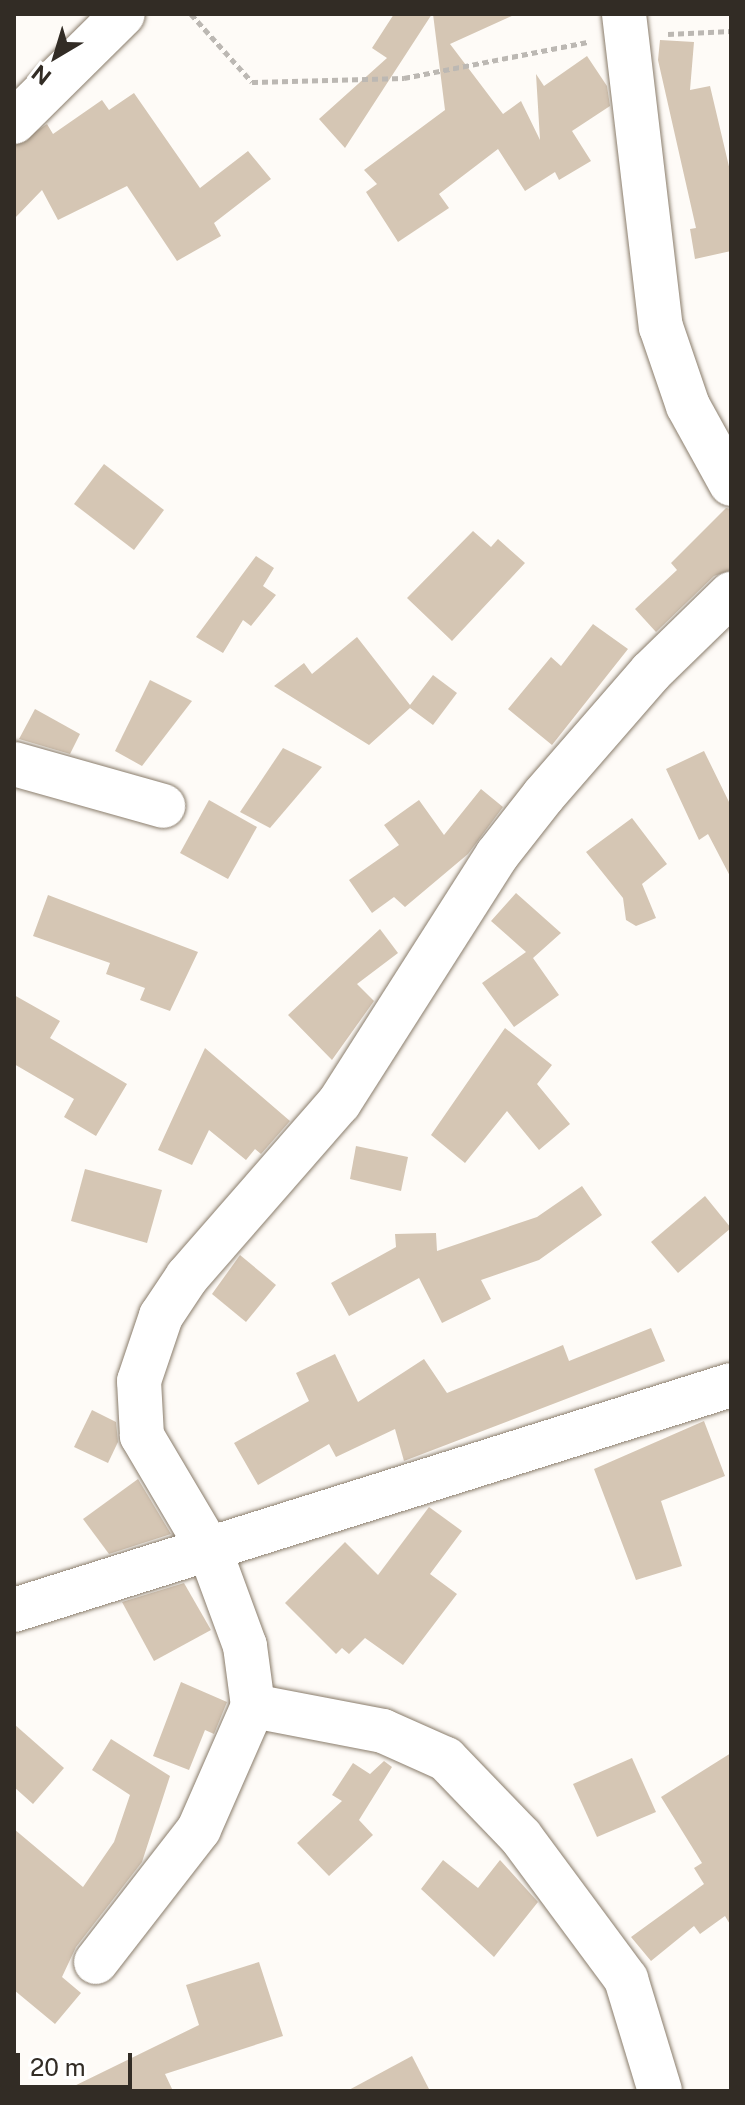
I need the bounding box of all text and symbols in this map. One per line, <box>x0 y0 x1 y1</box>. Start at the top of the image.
north arrow <box>16 16 96 96</box>
text: N <box>26 59 56 90</box>
scale bar <box>20 2037 136 2087</box>
text: 20 m <box>30 2053 86 2081</box>

